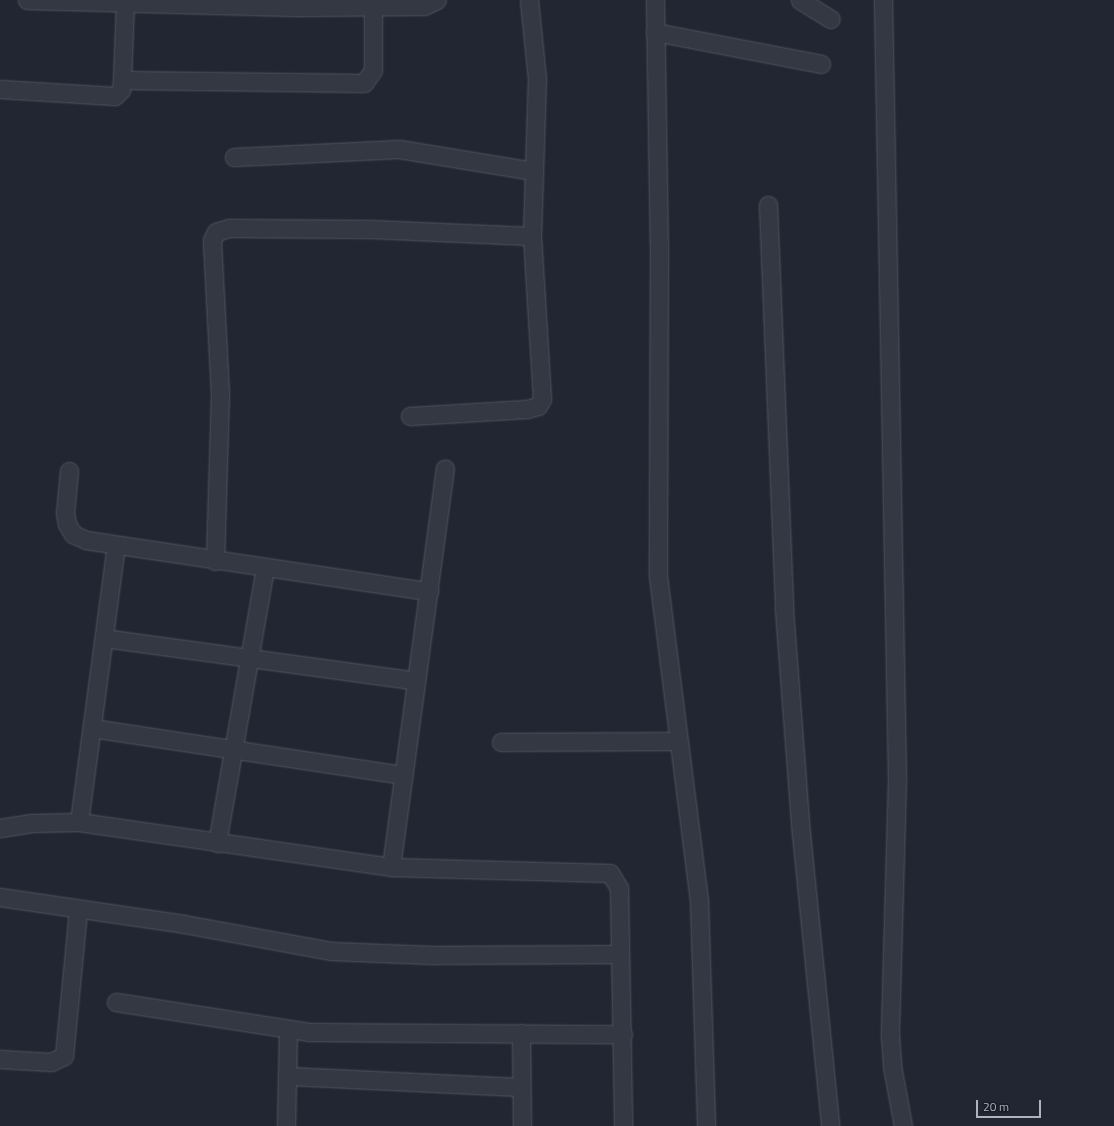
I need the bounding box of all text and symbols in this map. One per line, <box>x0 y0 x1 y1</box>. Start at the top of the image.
scale bar <box>978 1092 1043 1118</box>
text: 20 m <box>983 1097 1009 1116</box>

